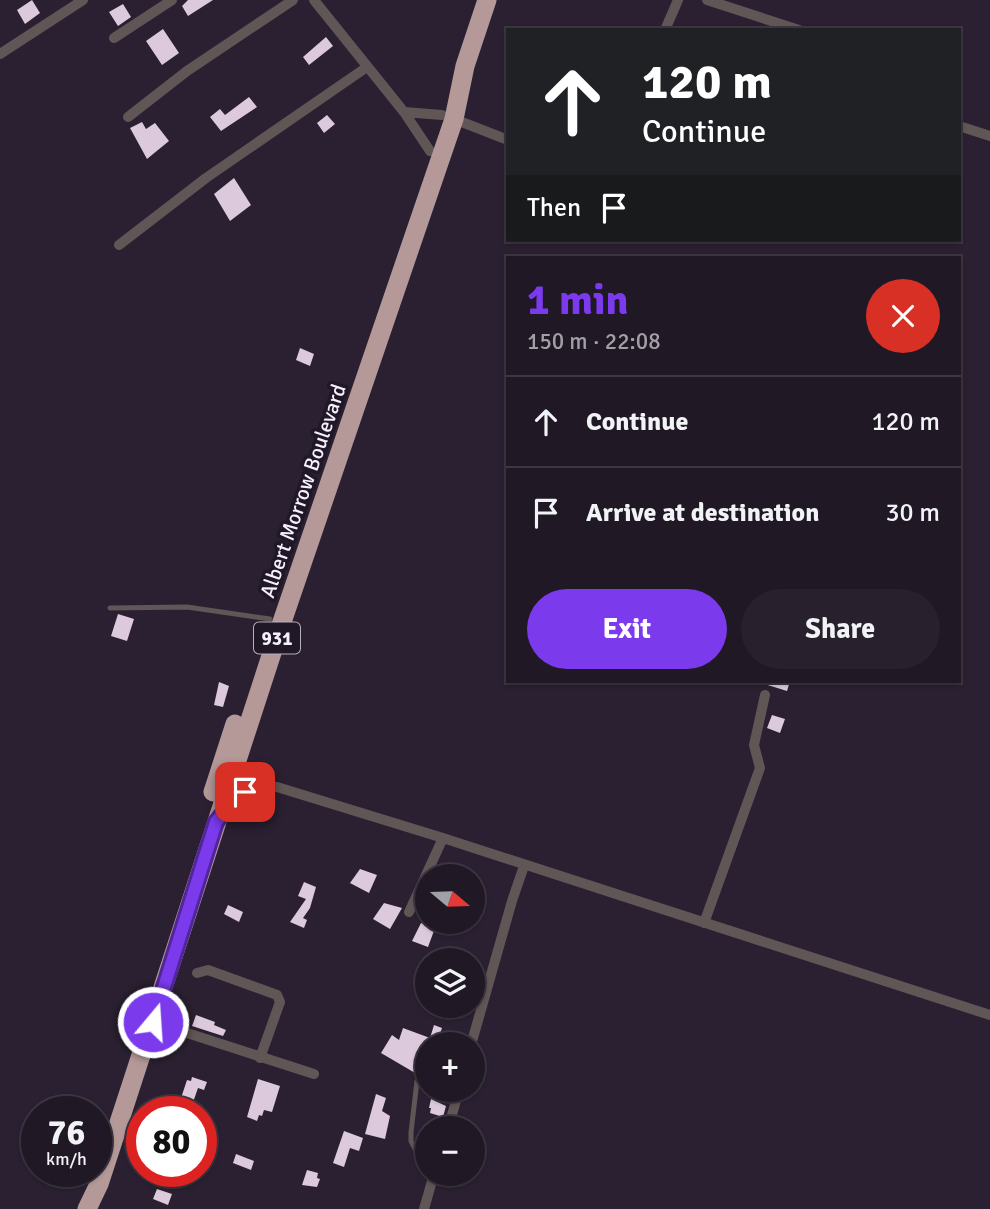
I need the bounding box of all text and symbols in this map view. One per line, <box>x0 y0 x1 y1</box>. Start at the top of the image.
text: 120 m <box>642 52 772 112</box>
icon: ahead <box>527 56 618 147</box>
text: Continue <box>642 112 766 151</box>
icon: arrive <box>595 189 633 227</box>
text: Then <box>527 192 581 224</box>
text: 1 min <box>527 275 628 326</box>
button: close <box>866 279 940 353</box>
text: 150 m · 22:08 <box>527 327 661 356</box>
street label: Albert Morrow Boulevard <box>254 381 352 601</box>
icon: ahead <box>527 403 565 441</box>
text: Continue <box>586 406 688 438</box>
text: 120 m <box>871 406 940 438</box>
icon: arrive <box>527 494 565 532</box>
text: Arrive at destination <box>586 497 819 529</box>
text: 30 m <box>885 497 940 529</box>
button: Exit <box>527 589 727 669</box>
button: Share <box>741 589 940 669</box>
road number: 931 <box>254 622 300 653</box>
pin <box>215 762 275 822</box>
icon: arrive <box>226 773 264 811</box>
north arrow <box>415 864 485 934</box>
map controls <box>415 864 485 1186</box>
button: layers <box>415 948 485 1018</box>
position arrow <box>116 985 190 1059</box>
button: + <box>415 1032 485 1102</box>
speed limit sign: 80 <box>126 1096 217 1187</box>
text: 76 <box>48 1111 85 1154</box>
button: − <box>415 1116 485 1186</box>
text: km/h <box>46 1148 87 1170</box>

